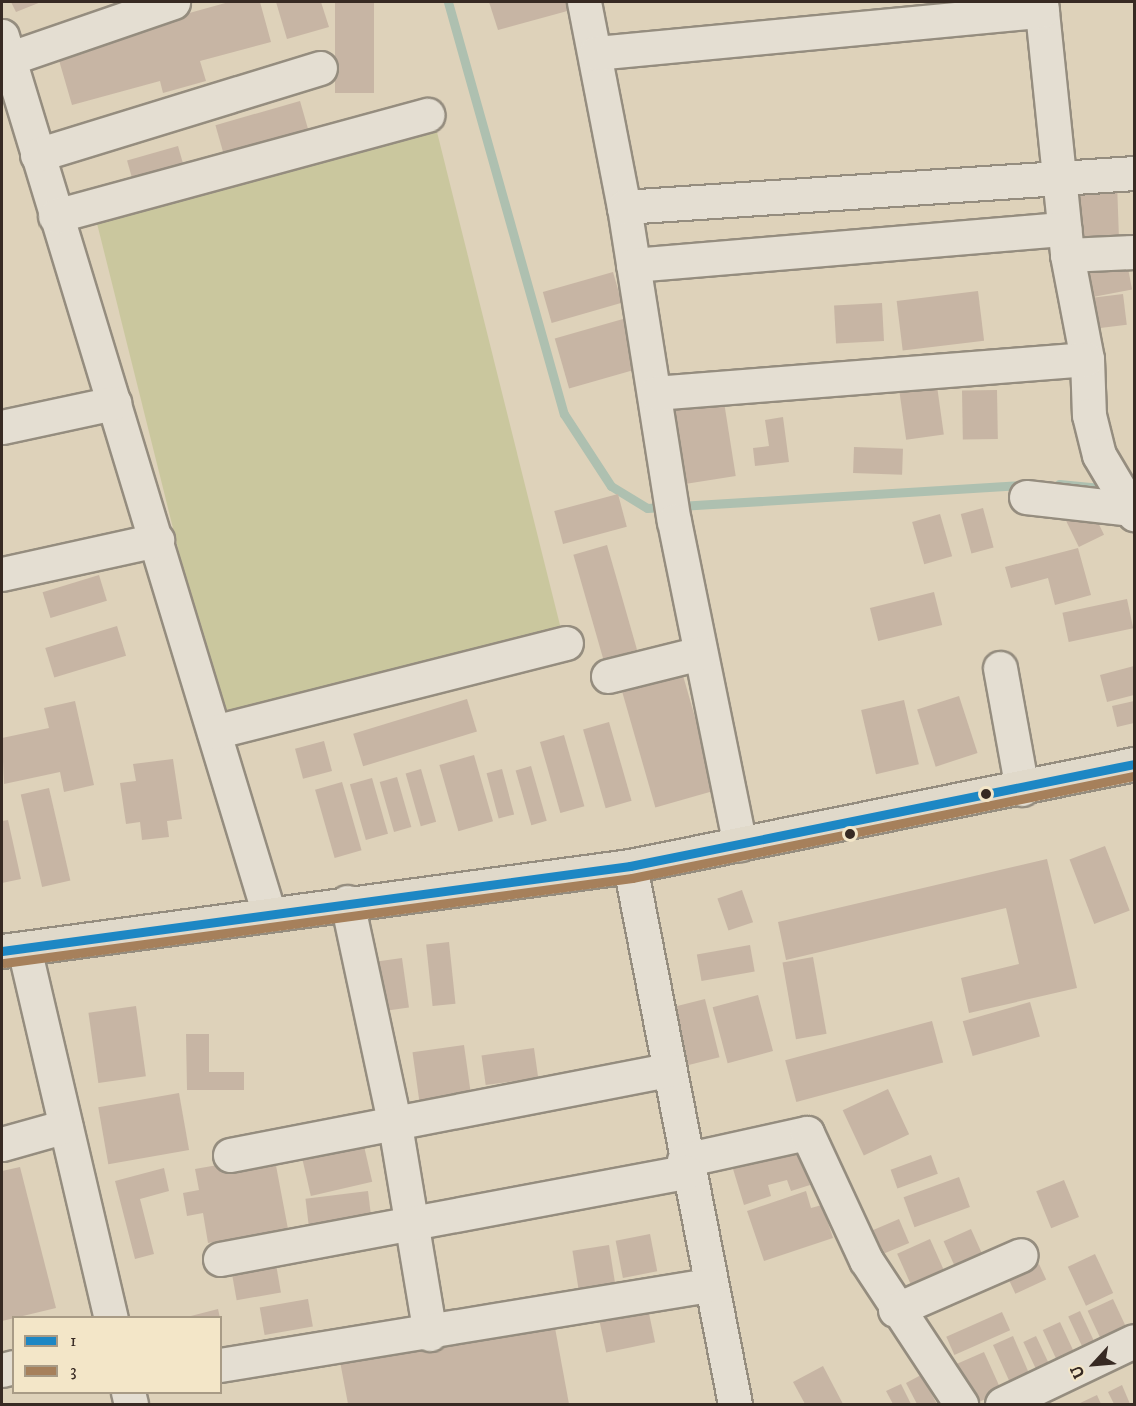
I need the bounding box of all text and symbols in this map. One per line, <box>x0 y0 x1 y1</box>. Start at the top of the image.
unlabelled marker <box>980 788 992 800</box>
unlabelled marker <box>844 828 856 840</box>
legend <box>12 1316 222 1394</box>
text: 1 <box>70 1330 77 1352</box>
north arrow <box>1064 1334 1124 1394</box>
text: 3 <box>70 1360 77 1382</box>
text: U <box>1066 1362 1090 1382</box>

